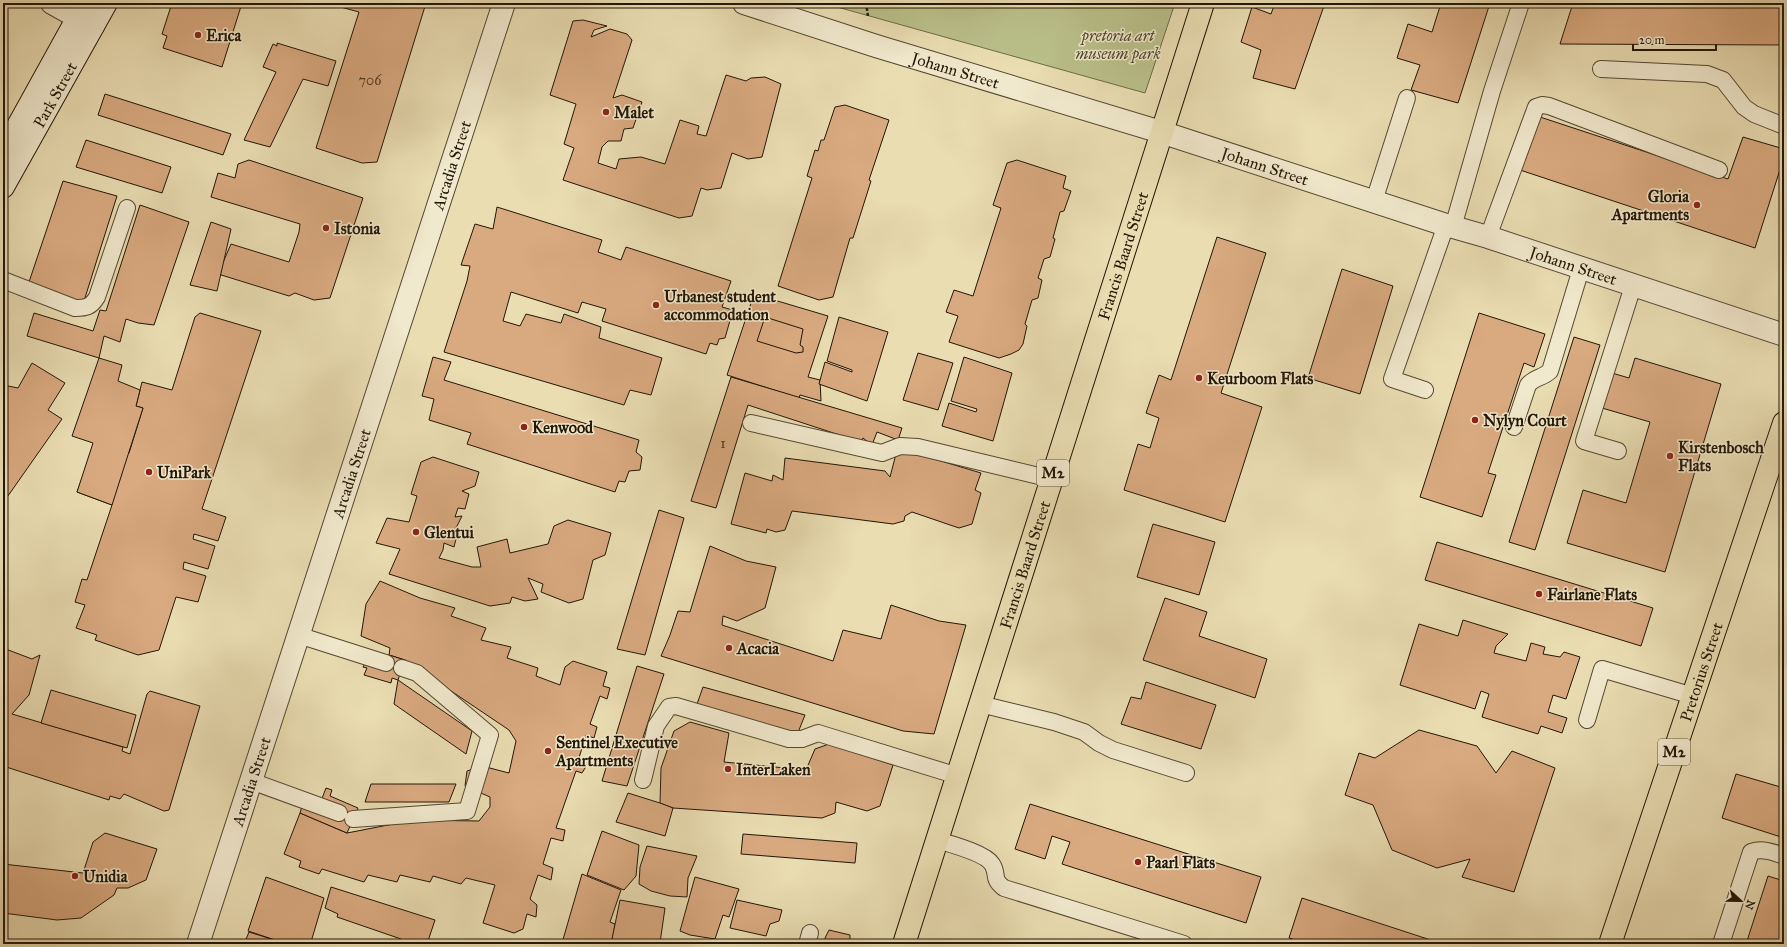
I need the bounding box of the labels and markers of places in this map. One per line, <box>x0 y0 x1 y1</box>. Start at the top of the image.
place label: Erica <box>206 26 243 45</box>
marker: Erica <box>193 30 203 40</box>
place label: Malet <box>614 103 654 122</box>
marker: Malet <box>601 107 611 117</box>
place label: Gloria Apartments <box>1611 187 1690 225</box>
marker: Gloria Apartments <box>1692 200 1702 210</box>
place label: Istonia <box>334 219 381 238</box>
marker: Istonia <box>321 223 331 233</box>
place label: Urbanest student accommodation <box>664 287 776 324</box>
marker: Urbanest student accommodation <box>651 300 661 310</box>
place label: Keurboom Flats <box>1207 369 1314 388</box>
marker: Keurboom Flats <box>1194 373 1204 383</box>
place label: Nylyn Court <box>1483 411 1567 431</box>
marker: Nylyn Court <box>1470 415 1480 425</box>
place label: Kenwood <box>532 418 594 437</box>
marker: Kenwood <box>519 422 529 432</box>
place label: Kirstenbosch Flats <box>1678 438 1764 475</box>
marker: Kirstenbosch Flats <box>1665 451 1675 461</box>
place label: UniPark <box>157 463 212 482</box>
marker: UniPark <box>144 467 154 477</box>
place label: Glentui <box>424 523 474 542</box>
marker: Glentui <box>411 527 421 537</box>
place label: Fairlane Flats <box>1547 585 1637 604</box>
marker: Fairlane Flats <box>1534 589 1544 599</box>
place label: Acacia <box>736 639 780 658</box>
marker: Acacia <box>724 643 734 653</box>
place label: Sentinel Executive Apartments <box>555 733 678 771</box>
marker: Sentinel Executive Apartments <box>543 746 553 756</box>
place label: InterLaken <box>736 760 811 779</box>
marker: InterLaken <box>723 764 733 774</box>
place label: Paarl Flats <box>1146 853 1215 872</box>
marker: Paarl Flats <box>1133 857 1143 867</box>
place label: Unidia <box>83 867 129 886</box>
marker: Unidia <box>70 871 80 881</box>

